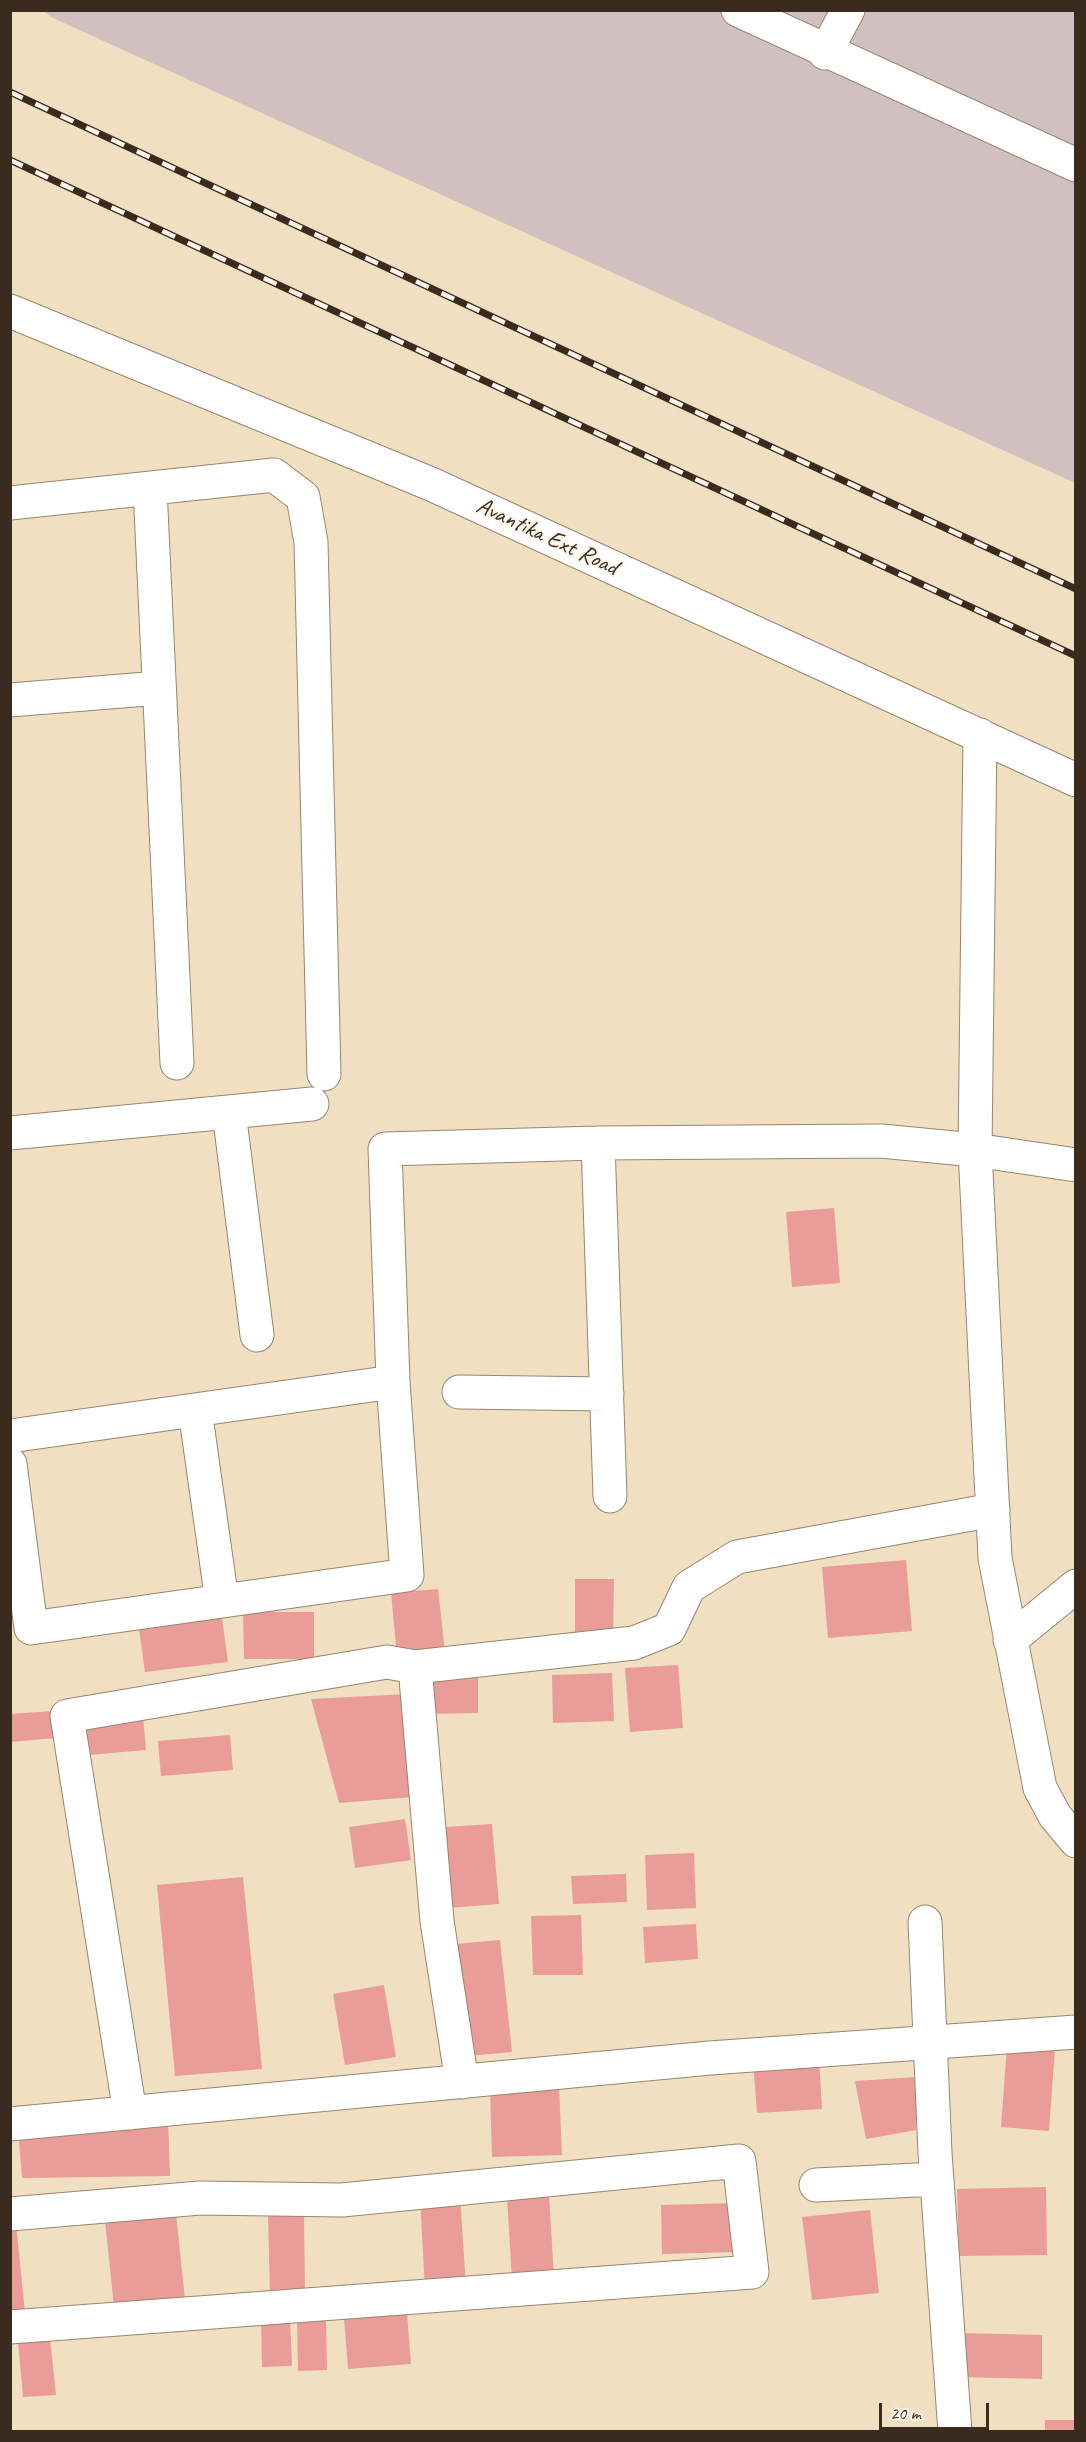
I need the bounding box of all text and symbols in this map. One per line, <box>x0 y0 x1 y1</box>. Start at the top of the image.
street label: Avantika Ext Road <box>472 492 622 582</box>
scale bar <box>882 2391 992 2429</box>
text: 20 m <box>890 2402 921 2424</box>

